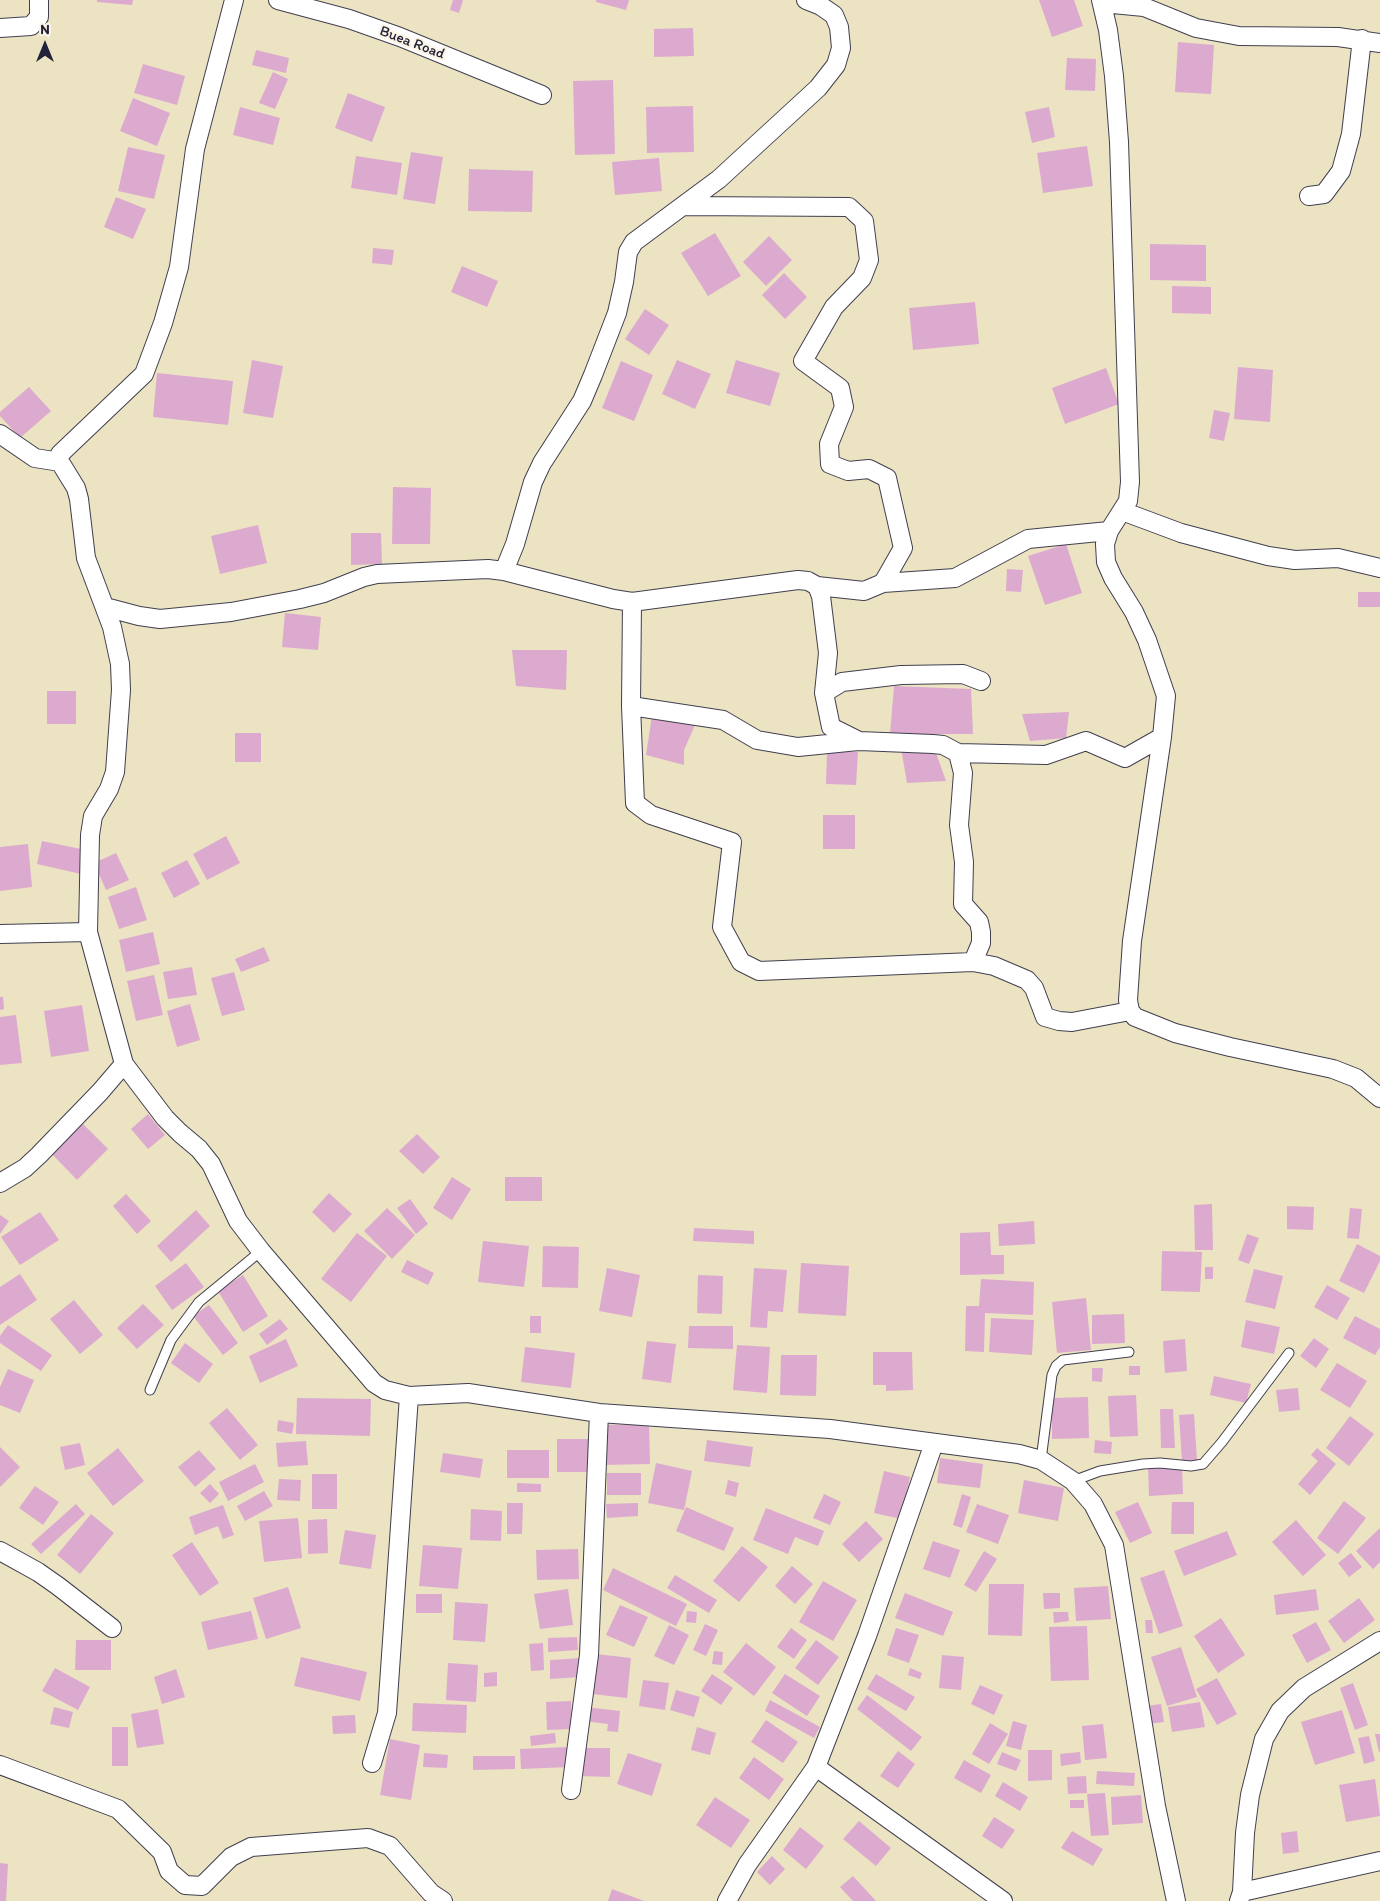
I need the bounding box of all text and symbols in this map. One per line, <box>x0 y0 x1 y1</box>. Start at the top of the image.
north arrow <box>20 20 70 70</box>
text: N <box>40 21 50 38</box>
street label: Buea Road <box>377 22 447 64</box>

